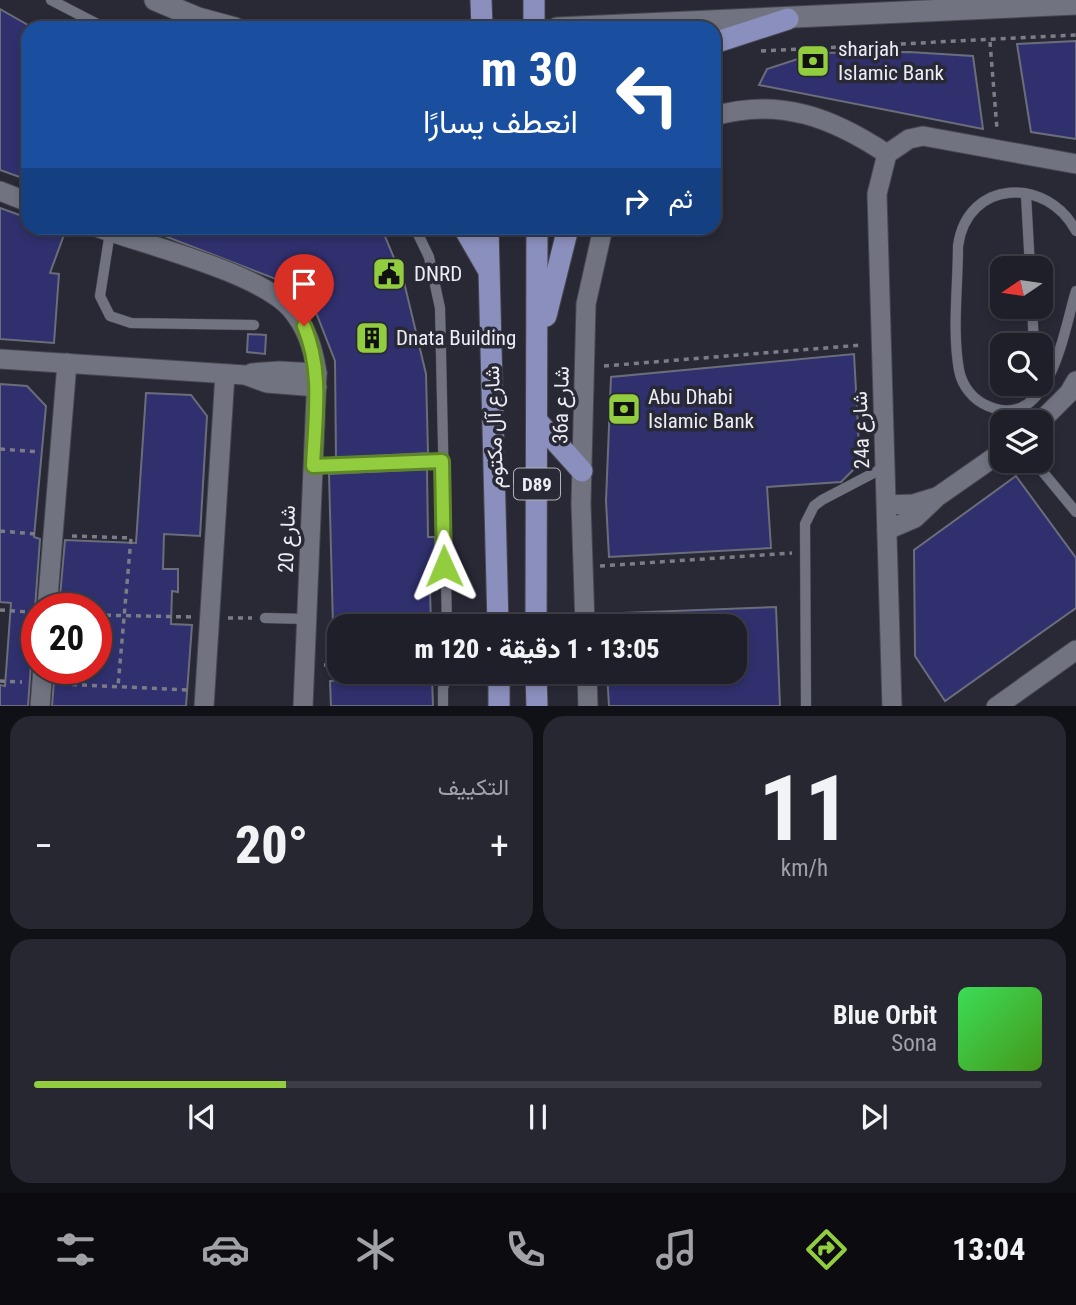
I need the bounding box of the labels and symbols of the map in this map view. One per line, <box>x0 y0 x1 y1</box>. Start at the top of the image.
place label: sharjah Islamic Bank <box>838 37 945 85</box>
bank icon: sharjah Islamic Bank <box>794 42 832 80</box>
pin <box>274 254 334 326</box>
public building icon: DNRD <box>370 255 408 293</box>
north arrow <box>990 256 1054 318</box>
place label: DNRD <box>414 262 462 286</box>
building icon: Dnata Building <box>353 319 391 357</box>
place label: Dnata Building <box>396 326 516 350</box>
street label: شارع آل مكتوم <box>480 365 510 489</box>
street label: 36a شارع <box>548 366 576 444</box>
place label: Abu Dhabi Islamic Bank <box>648 385 755 433</box>
bank icon: Abu Dhabi Islamic Bank <box>605 390 643 428</box>
street label: 24a شارع <box>848 391 876 469</box>
road number: D89 <box>514 468 560 499</box>
street label: شارع 20 <box>274 505 302 573</box>
position arrow <box>407 529 481 603</box>
speed limit sign: 20 <box>21 593 112 684</box>

